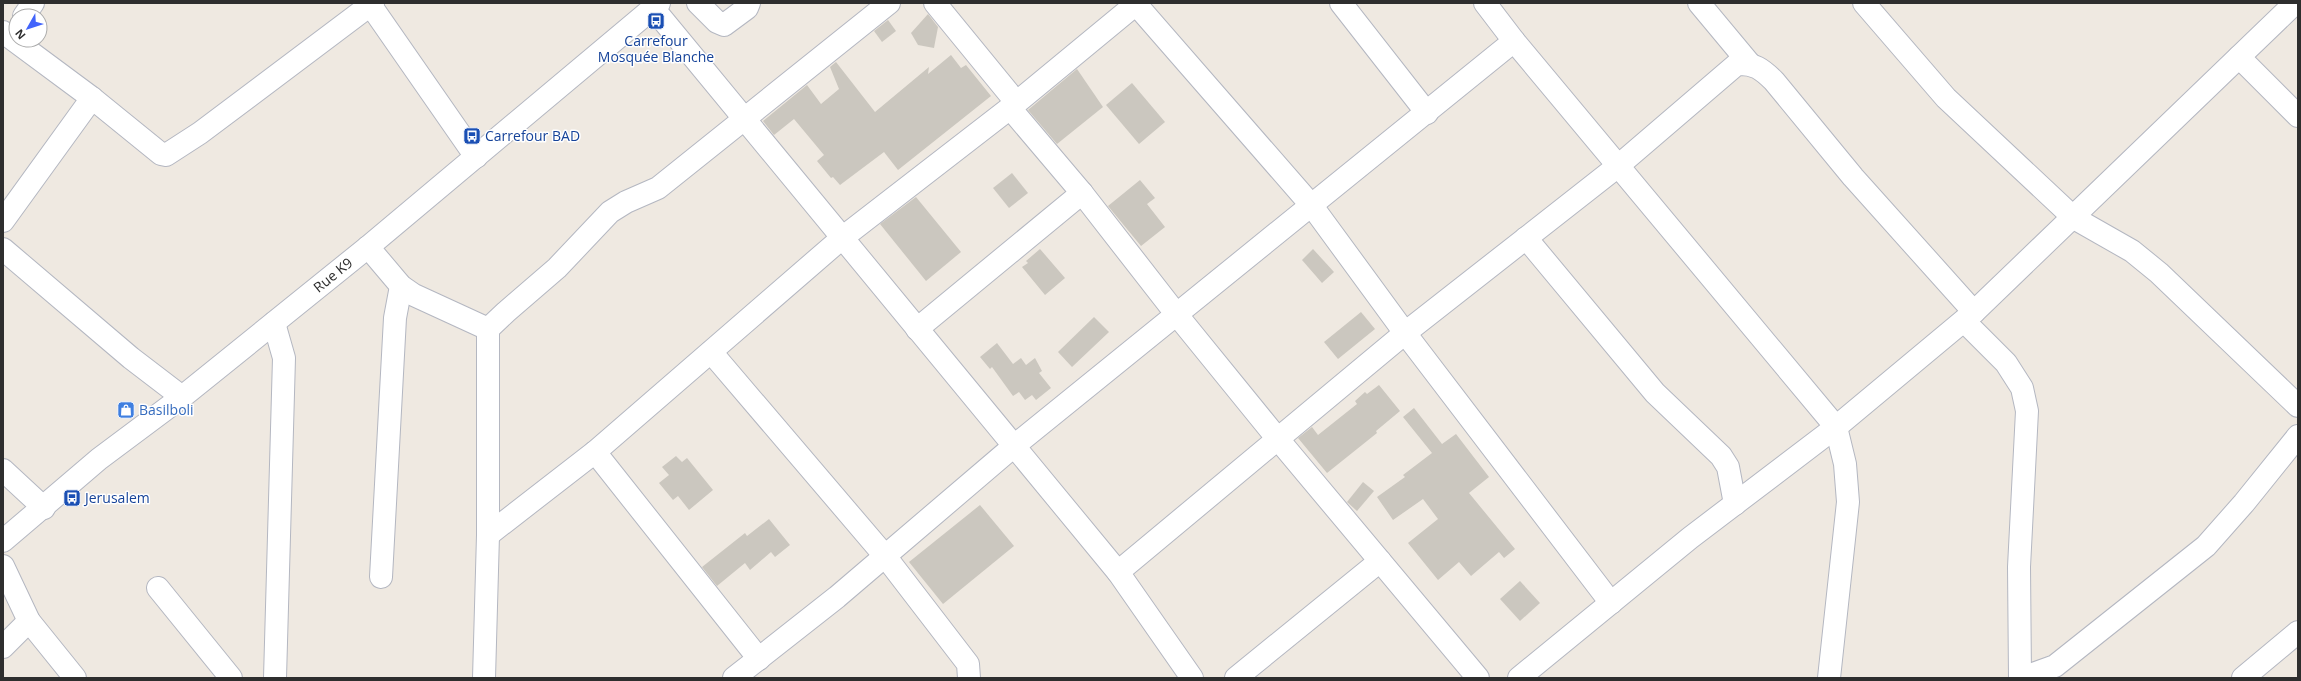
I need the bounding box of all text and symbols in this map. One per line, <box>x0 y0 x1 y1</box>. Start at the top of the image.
north arrow <box>8 8 48 48</box>
bus stop icon: Carrefour Mosquée Blanche <box>646 11 666 31</box>
text: N <box>11 26 28 43</box>
place label: Carrefour Mosquée Blanche <box>598 31 714 66</box>
bus stop icon: Carrefour BAD <box>462 126 482 146</box>
place label: Carrefour BAD <box>485 126 580 145</box>
street label: Rue K9 <box>309 253 356 296</box>
shop icon: Basilboli <box>116 400 136 420</box>
place label: Basilboli <box>139 400 194 419</box>
bus stop icon: Jerusalem <box>62 488 82 508</box>
place label: Jerusalem <box>83 488 150 507</box>

